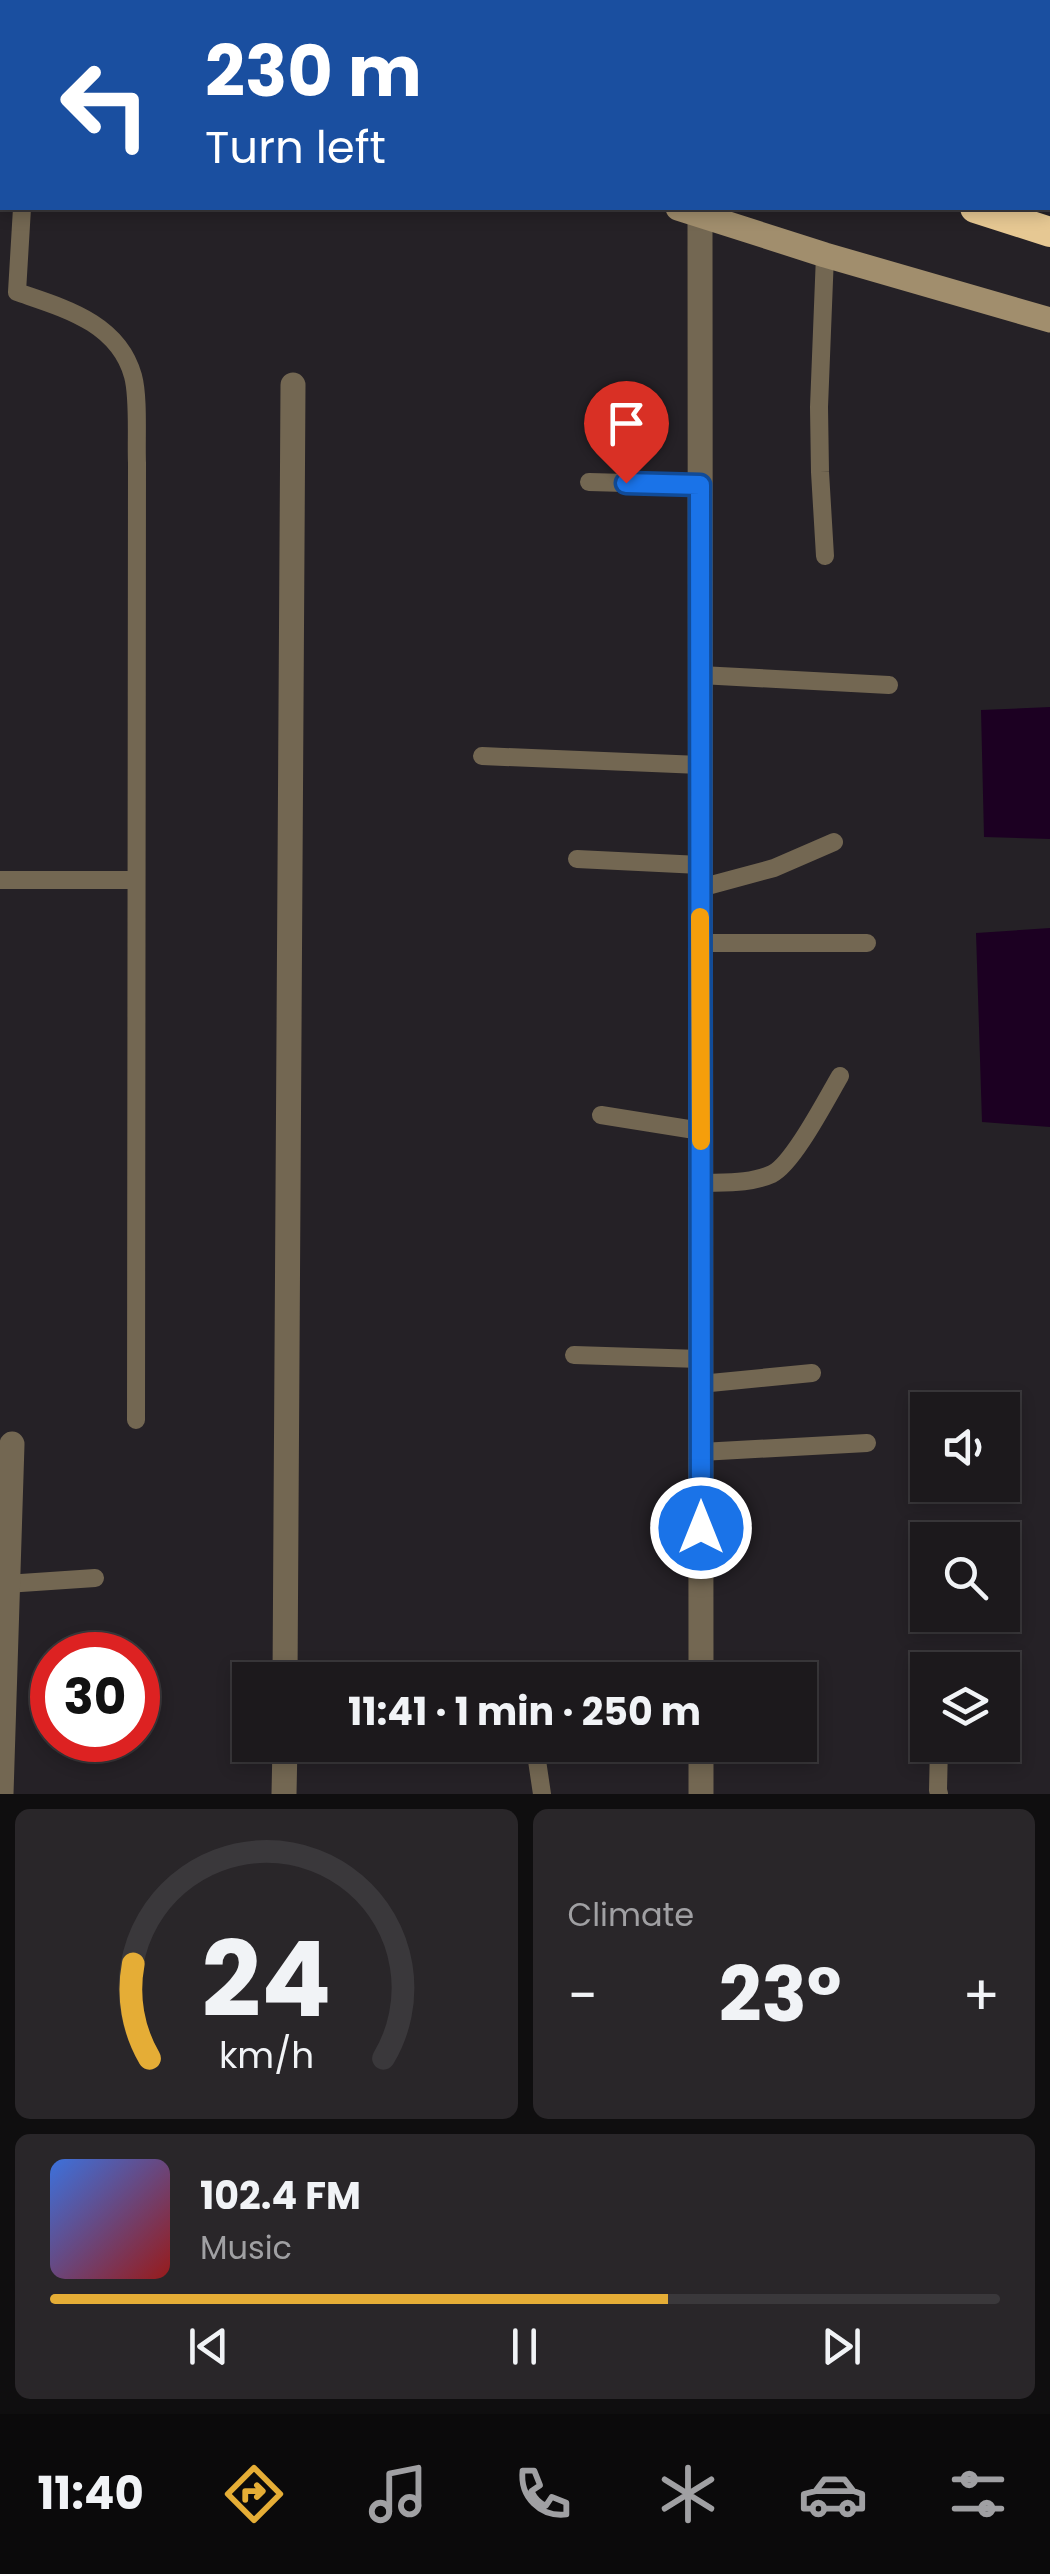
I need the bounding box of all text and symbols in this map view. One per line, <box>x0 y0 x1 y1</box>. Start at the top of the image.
text: 230 m <box>205 22 422 121</box>
icon: left <box>40 40 170 170</box>
text: Turn left <box>205 116 386 179</box>
pin <box>584 381 669 484</box>
icon: arrive <box>599 396 654 451</box>
map controls <box>910 1392 1020 1762</box>
button: sound <box>910 1392 1020 1502</box>
position arrow <box>649 1476 753 1580</box>
button: search <box>910 1522 1020 1632</box>
speed limit sign: 30 <box>30 1632 160 1762</box>
button: layers <box>910 1652 1020 1762</box>
text: 11:41 · 1 min · 250 m <box>348 1685 701 1738</box>
text: Climate <box>568 1892 694 1937</box>
text: 24 <box>201 1907 331 2052</box>
text: 23° <box>719 1942 842 2047</box>
text: − <box>568 1957 598 2034</box>
text: + <box>962 1957 1000 2034</box>
text: km/h <box>219 2030 314 2081</box>
text: 102.4 FM <box>200 2169 361 2222</box>
text: Music <box>200 2225 292 2270</box>
icon: previous <box>181 2319 236 2374</box>
icon: pause <box>497 2319 552 2374</box>
icon: next <box>814 2319 869 2374</box>
icon: directions <box>219 2459 289 2529</box>
icon: music <box>363 2459 433 2529</box>
icon: phone <box>508 2459 578 2529</box>
icon: climate <box>653 2459 723 2529</box>
icon: car <box>798 2459 868 2529</box>
icon: filters <box>943 2459 1013 2529</box>
text: 11:40 <box>37 2462 144 2525</box>

